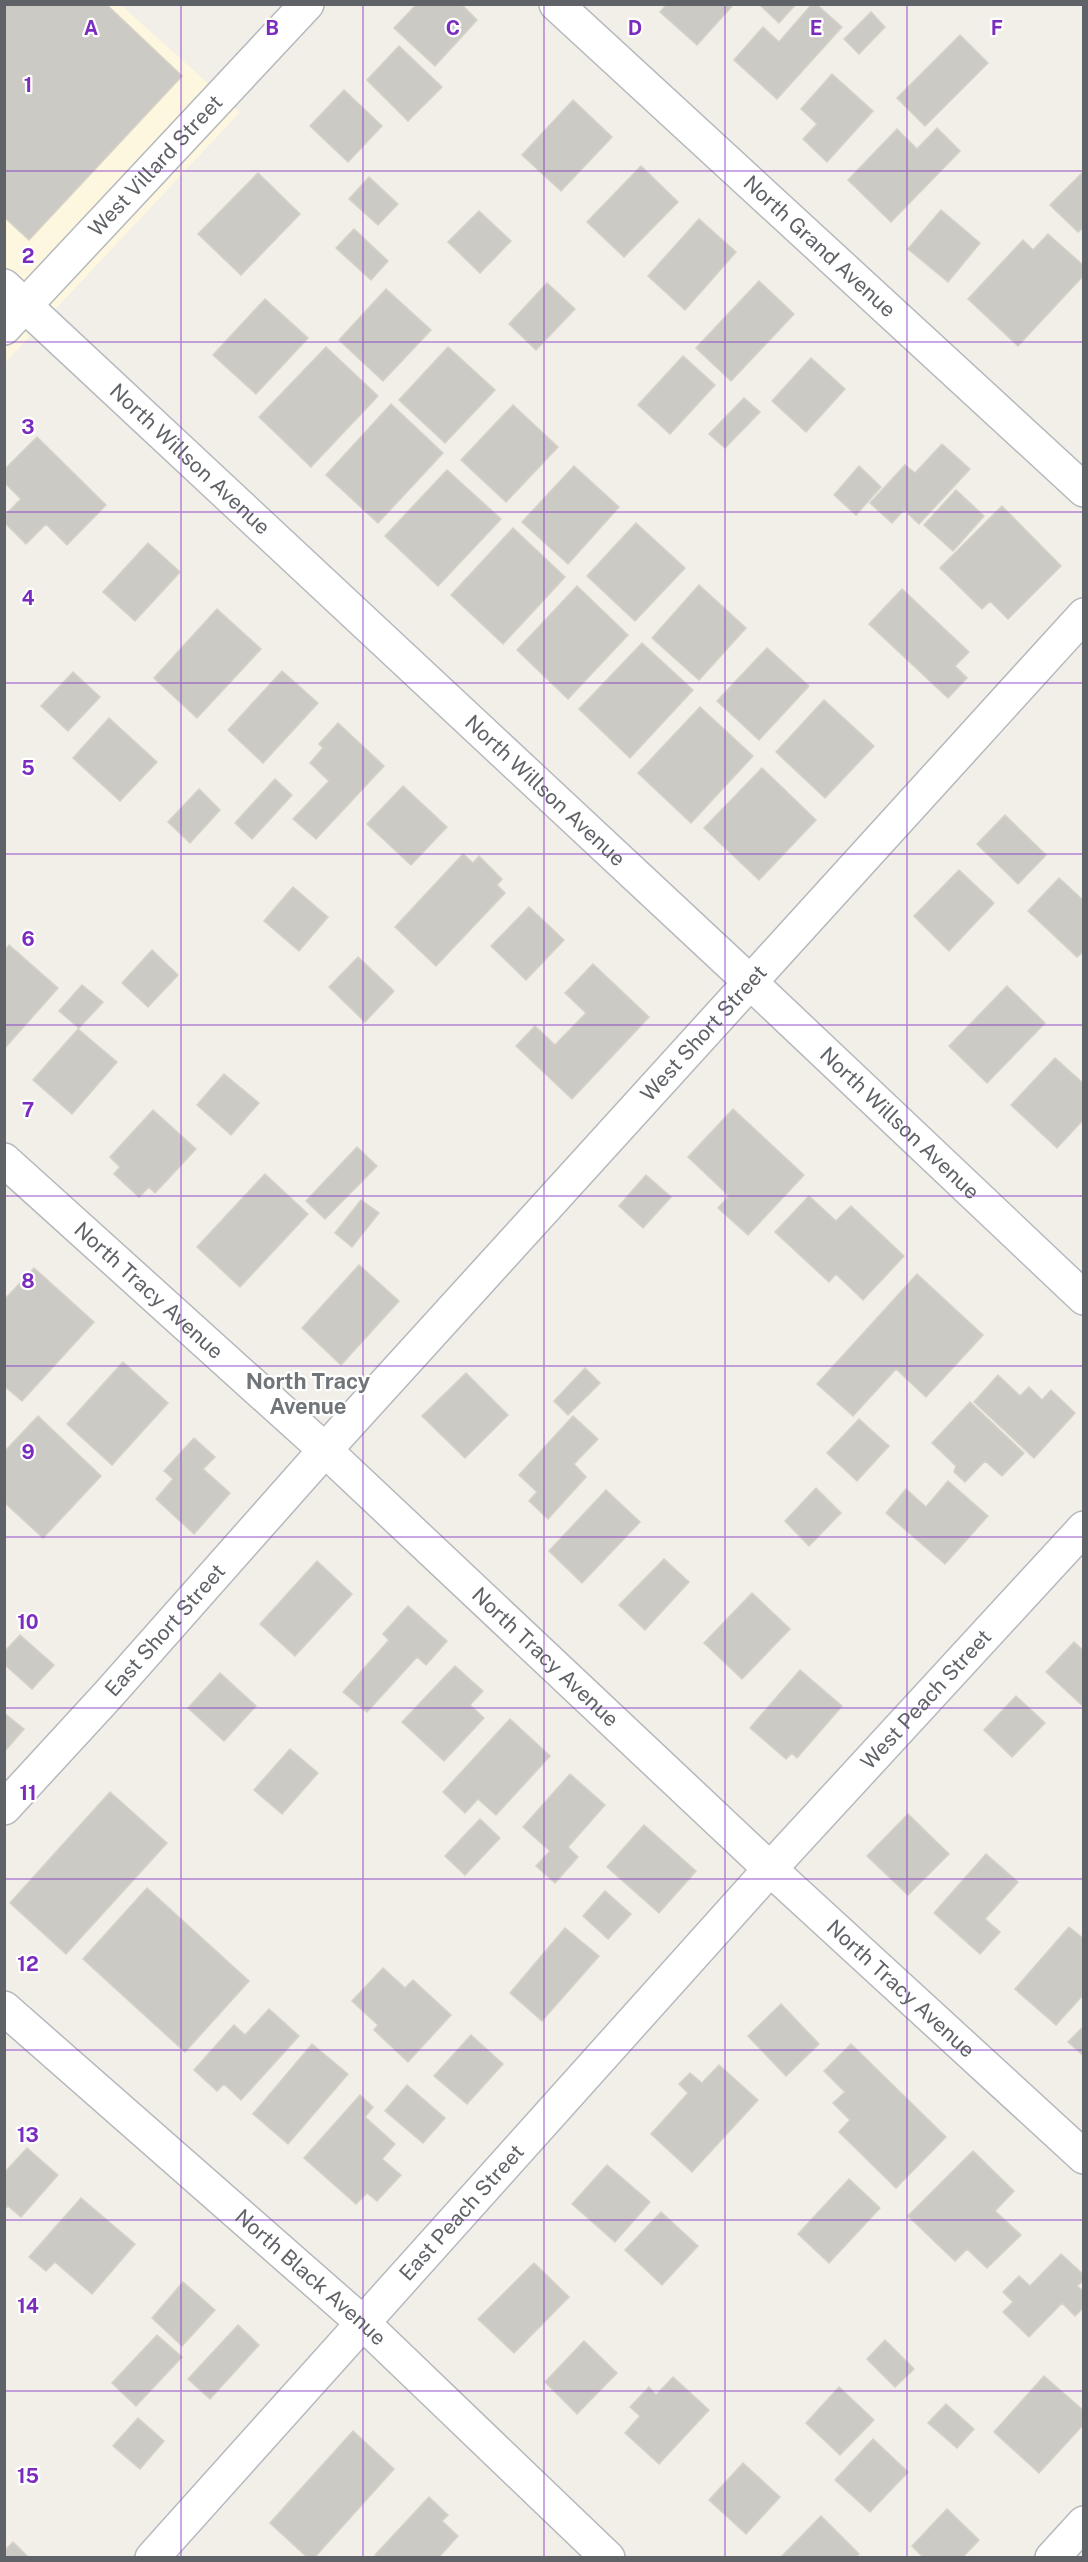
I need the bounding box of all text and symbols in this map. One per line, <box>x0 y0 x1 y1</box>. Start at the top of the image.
text: A <box>84 16 98 40</box>
text: B <box>265 16 279 40</box>
text: C <box>446 16 460 40</box>
text: D <box>628 16 642 40</box>
text: E <box>810 16 822 40</box>
text: F <box>991 16 1003 40</box>
text: 1 <box>24 73 32 97</box>
street label: West Villard Street <box>83 90 227 241</box>
street label: North Grand Avenue <box>739 170 901 322</box>
text: 2 <box>22 244 34 268</box>
street label: North Willson Avenue <box>105 378 275 540</box>
text: 3 <box>21 415 35 439</box>
text: 4 <box>21 586 35 610</box>
street label: North Willson Avenue <box>460 710 631 871</box>
text: 5 <box>21 756 35 780</box>
text: 6 <box>21 927 35 951</box>
street label: West Short Street <box>635 960 772 1106</box>
street label: North Willson Avenue <box>815 1042 985 1204</box>
text: 7 <box>22 1098 34 1122</box>
street label: North Tracy Avenue <box>69 1217 229 1364</box>
text: 8 <box>21 1269 35 1293</box>
district label: North Tracy Avenue <box>246 1368 371 1419</box>
text: 9 <box>21 1440 35 1464</box>
street label: East Short Street <box>100 1559 230 1701</box>
street label: North Tracy Avenue <box>467 1582 624 1732</box>
text: 10 <box>17 1610 39 1634</box>
street label: West Peach Street <box>855 1624 996 1774</box>
text: 11 <box>19 1781 37 1805</box>
street label: North Tracy Avenue <box>822 1914 980 2062</box>
text: 12 <box>17 1952 39 1976</box>
text: 13 <box>17 2123 39 2147</box>
street label: East Peach Street <box>394 2139 529 2286</box>
street label: North Black Avenue <box>230 2204 391 2350</box>
text: 14 <box>17 2294 39 2318</box>
text: 15 <box>17 2464 39 2488</box>

